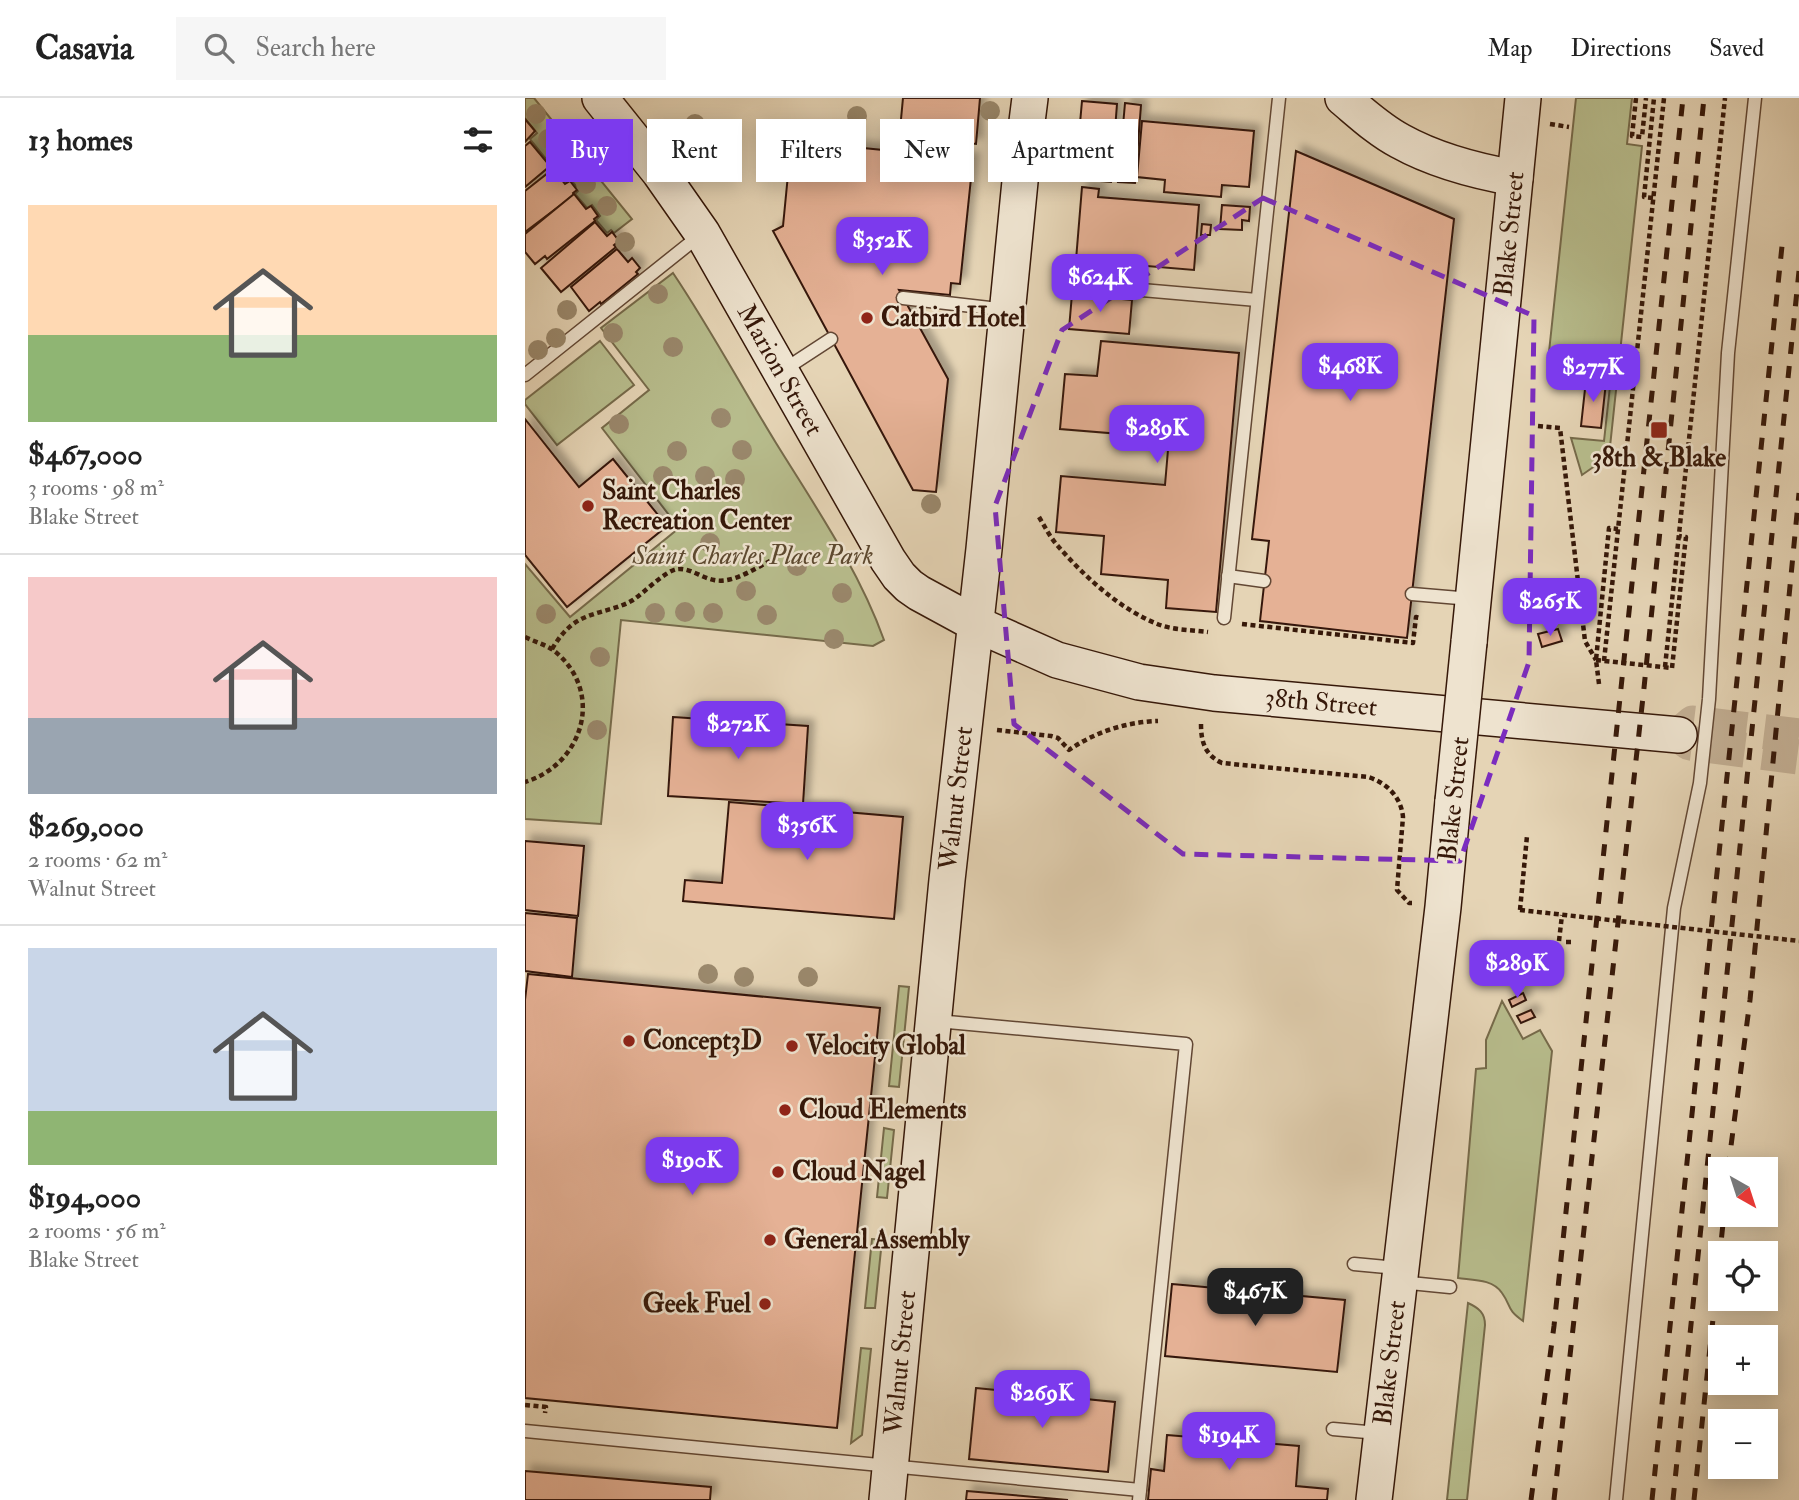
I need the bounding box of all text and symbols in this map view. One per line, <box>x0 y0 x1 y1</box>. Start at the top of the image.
search box <box>176 17 666 80</box>
text: Casavia <box>35 28 134 69</box>
icon: search <box>200 29 238 67</box>
text: Search here <box>256 32 376 64</box>
text: Map <box>1487 33 1532 64</box>
text: Directions <box>1570 33 1671 64</box>
text: Saved <box>1709 33 1764 64</box>
chip: Buy <box>546 119 633 182</box>
chip: Rent <box>647 119 742 182</box>
chip: Filters <box>756 119 866 182</box>
chip: New <box>880 119 974 182</box>
chip: Apartment <box>988 119 1138 182</box>
icon: filters <box>459 121 497 159</box>
text: 13 homes <box>28 122 133 159</box>
street label: Blake Street <box>1487 170 1532 298</box>
pin: $352K <box>833 218 931 277</box>
text: $352K <box>852 225 912 254</box>
icon: home <box>200 250 326 376</box>
pin: $624K <box>1051 254 1149 314</box>
text: $624K <box>1068 262 1132 291</box>
street label: Marion Street <box>730 299 830 442</box>
place label: Catbird Hotel <box>881 302 1026 334</box>
marker: Catbird Hotel <box>859 310 875 326</box>
pin: $468K <box>1301 344 1399 403</box>
pin: $277K <box>1544 344 1642 404</box>
text: $468K <box>1318 351 1382 380</box>
text: $277K <box>1562 352 1624 381</box>
pin: $289K <box>1108 406 1206 465</box>
text: $289K <box>1125 413 1189 442</box>
marker: 38th & Blake <box>1649 420 1669 440</box>
text: $467,000 <box>28 436 143 473</box>
place label: 38th & Blake <box>1592 442 1726 474</box>
text: 3 rooms · 98 m² <box>28 473 164 502</box>
place label: Saint Charles Recreation Center <box>602 475 792 537</box>
marker: Saint Charles Recreation Center <box>580 498 596 514</box>
text: Blake Street <box>28 502 139 531</box>
park label: Saint Charles Place Park <box>632 540 873 572</box>
pin: $265K <box>1501 578 1599 638</box>
text: $265K <box>1519 586 1581 615</box>
icon: home <box>200 622 326 748</box>
street label: 38th Street <box>1264 682 1379 724</box>
pin: $272K <box>689 702 787 761</box>
text: $272K <box>707 709 769 738</box>
street label: Walnut Street <box>932 725 980 873</box>
street label: Blake Street <box>1432 735 1476 863</box>
pin: $356K <box>758 802 856 862</box>
text: $269,000 <box>28 808 144 845</box>
text: $356K <box>777 810 837 839</box>
text: 2 rooms · 62 m² <box>28 845 167 874</box>
text: Walnut Street <box>28 874 156 903</box>
pin: $289K <box>1468 940 1566 1000</box>
text: $289K <box>1485 948 1549 977</box>
icon: home <box>200 993 326 1119</box>
place label: Concept3D <box>643 1025 762 1058</box>
place label: Velocity Global <box>805 1030 966 1063</box>
marker: Concept3D <box>621 1033 637 1049</box>
marker: Velocity Global <box>784 1038 800 1054</box>
place label: Cloud Elements <box>799 1094 967 1126</box>
marker: Cloud Elements <box>777 1102 793 1118</box>
pin: $190K <box>643 1138 741 1197</box>
text: $190K <box>662 1145 722 1174</box>
place label: Cloud Nagel <box>792 1156 926 1189</box>
north arrow <box>1708 1157 1778 1227</box>
map controls <box>1708 1157 1778 1479</box>
marker: Cloud Nagel <box>770 1164 786 1180</box>
text: $194,000 <box>28 1179 141 1216</box>
text: 2 rooms · 56 m² <box>28 1216 166 1245</box>
place label: General Assembly <box>784 1224 971 1257</box>
marker: General Assembly <box>762 1232 778 1248</box>
button: locate <box>1708 1241 1778 1311</box>
text: Blake Street <box>28 1245 139 1274</box>
pin: $467K <box>1206 1268 1304 1328</box>
text: $467K <box>1223 1276 1287 1305</box>
place label: Geek Fuel <box>643 1288 751 1320</box>
street label: Walnut Street <box>877 1289 923 1437</box>
marker: Geek Fuel <box>757 1296 773 1312</box>
street label: Blake Street <box>1367 1299 1413 1427</box>
button: + <box>1708 1325 1778 1395</box>
pin: $269K <box>993 1370 1091 1430</box>
text: $269K <box>1010 1378 1074 1407</box>
button: − <box>1708 1409 1778 1479</box>
pin: $194K <box>1180 1412 1278 1472</box>
text: $194K <box>1198 1420 1260 1449</box>

